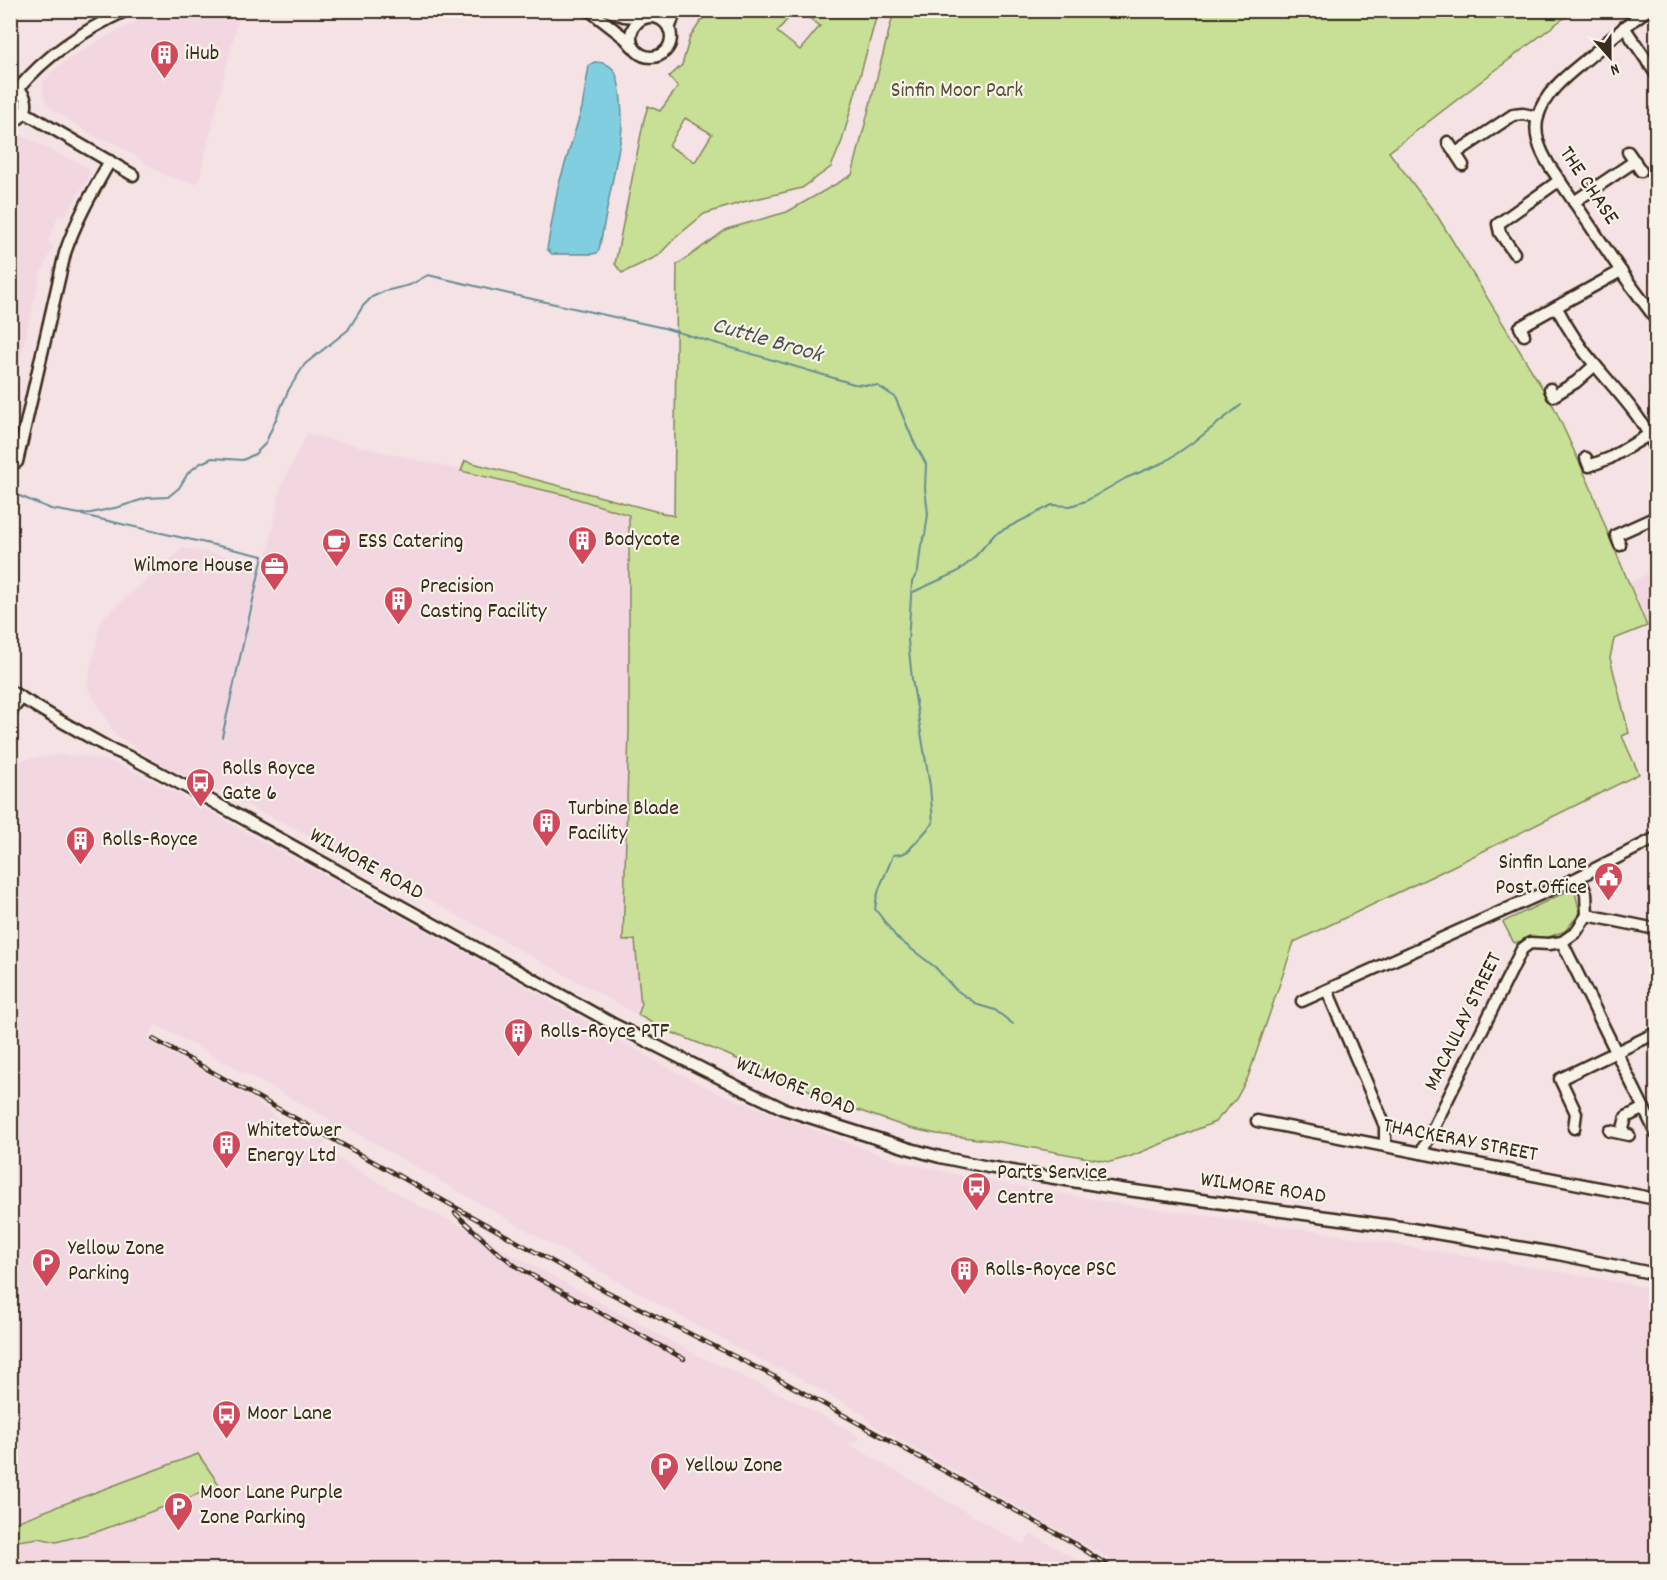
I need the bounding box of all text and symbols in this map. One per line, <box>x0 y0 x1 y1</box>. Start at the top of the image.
north arrow <box>1580 27 1640 87</box>
building icon: iHub <box>148 38 180 80</box>
place label: iHub <box>185 39 219 70</box>
text: N <box>1607 57 1622 81</box>
park label: Sinfin Moor Park <box>891 76 1023 107</box>
street label: THE CHASE <box>1550 140 1626 232</box>
water label: Cuttle Brook <box>708 309 828 374</box>
building icon: Bodycote <box>567 524 599 566</box>
place label: Bodycote <box>604 525 680 556</box>
cafe icon: ESS Catering <box>321 526 353 568</box>
place label: ESS Catering <box>358 527 463 558</box>
office icon: Wilmore House <box>258 550 290 592</box>
place label: Wilmore House <box>134 551 253 582</box>
place label: Precision Casting Facility <box>420 572 548 628</box>
building icon: Precision Casting Facility <box>383 584 415 626</box>
place label: Rolls Royce Gate 6 <box>222 754 315 810</box>
bus stop icon: Rolls Royce Gate 6 <box>185 766 217 808</box>
place label: Turbine Blade Facility <box>568 794 679 850</box>
building icon: Turbine Blade Facility <box>531 806 563 848</box>
street label: WILMORE ROAD <box>303 821 429 909</box>
building icon: Rolls-Royce <box>65 824 97 866</box>
place label: Rolls-Royce <box>102 825 198 856</box>
place label: Sinfin Lane Post Office <box>1495 848 1587 904</box>
public building icon: Sinfin Lane Post Office <box>1592 860 1624 902</box>
street label: MACAULAY STREET <box>1417 947 1511 1096</box>
building icon: Rolls-Royce PTF <box>503 1016 535 1058</box>
place label: Rolls-Royce PTF <box>540 1017 670 1048</box>
street label: WILMORE ROAD <box>731 1049 859 1125</box>
street label: THACKERAY STREET <box>1380 1111 1540 1171</box>
place label: Whitetower Energy Ltd <box>247 1116 342 1172</box>
building icon: Whitetower Energy Ltd <box>210 1128 242 1170</box>
place label: Parts Service Centre <box>997 1158 1107 1214</box>
street label: WILMORE ROAD <box>1198 1165 1328 1213</box>
bus stop icon: Parts Service Centre <box>960 1170 992 1212</box>
place label: Yellow Zone Parking <box>68 1234 165 1290</box>
parking icon: Yellow Zone Parking <box>31 1246 63 1288</box>
building icon: Rolls-Royce PSC <box>948 1254 980 1296</box>
place label: Rolls-Royce PSC <box>985 1255 1116 1286</box>
bus stop icon: Moor Lane <box>210 1398 242 1440</box>
place label: Moor Lane <box>247 1399 332 1430</box>
parking icon: Yellow Zone <box>649 1450 681 1492</box>
place label: Yellow Zone <box>686 1451 783 1482</box>
place label: Moor Lane Purple Zone Parking <box>200 1478 343 1534</box>
parking icon: Moor Lane Purple Zone Parking <box>163 1490 195 1532</box>

